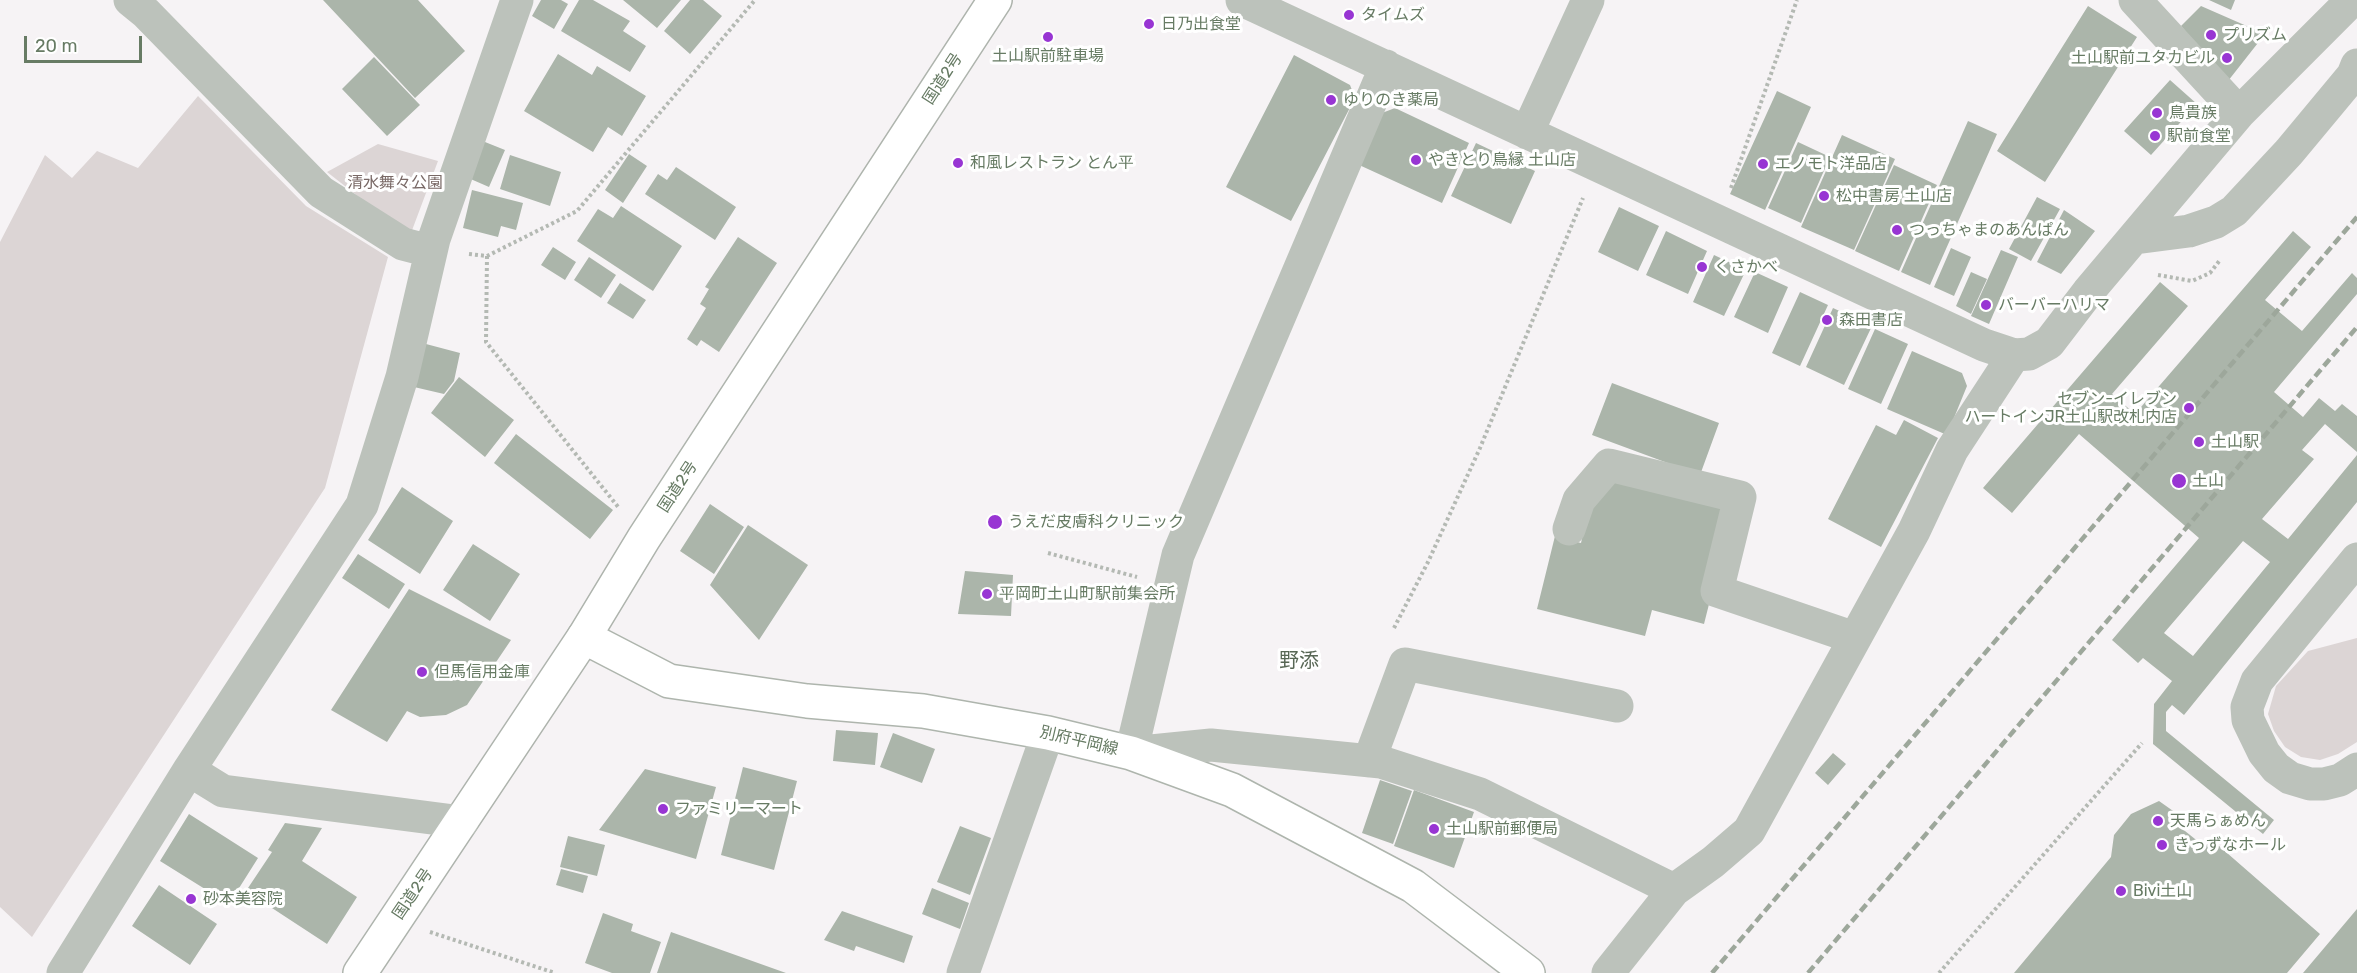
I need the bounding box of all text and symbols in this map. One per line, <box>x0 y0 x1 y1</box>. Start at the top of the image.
place label: タイムズ <box>1361 5 1425 25</box>
marker: タイムズ <box>1342 8 1356 22</box>
place label: 日乃出食堂 <box>1161 14 1241 34</box>
marker: 日乃出食堂 <box>1142 17 1156 31</box>
scale bar <box>27 24 146 62</box>
place label: プリズム <box>2223 25 2287 45</box>
marker: プリズム <box>2204 28 2218 42</box>
marker: 土山駅前駐車場 <box>1041 30 1055 44</box>
text: 20 m <box>35 35 77 57</box>
place label: 土山駅前駐車場 <box>992 46 1104 66</box>
place label: 土山駅前ユタカビル <box>2071 48 2215 68</box>
street label: 国道2号 <box>919 50 967 108</box>
marker: 土山駅前ユタカビル <box>2220 51 2234 65</box>
place label: ゆりのき薬局 <box>1343 90 1439 110</box>
marker: ゆりのき薬局 <box>1324 93 1338 107</box>
place label: 鳥貴族 <box>2169 103 2217 123</box>
marker: 鳥貴族 <box>2150 106 2164 120</box>
place label: 駅前食堂 <box>2167 126 2231 146</box>
marker: 駅前食堂 <box>2148 129 2162 143</box>
place label: やきとり鳥縁 土山店 <box>1428 150 1576 170</box>
place label: 和風レストラン とん平 <box>970 153 1134 173</box>
marker: やきとり鳥縁 土山店 <box>1409 153 1423 167</box>
place label: エノモト洋品店 <box>1775 154 1887 174</box>
marker: 和風レストラン とん平 <box>951 156 965 170</box>
marker: エノモト洋品店 <box>1756 157 1770 171</box>
park label: 清水舞々公園 <box>347 173 443 193</box>
place label: 松中書房 土山店 <box>1836 186 1952 206</box>
marker: 松中書房 土山店 <box>1817 189 1831 203</box>
place label: つっちゃまのあんぱん <box>1909 220 2069 240</box>
marker: つっちゃまのあんぱん <box>1890 223 1904 237</box>
place label: くさかべ <box>1714 257 1778 277</box>
marker: くさかべ <box>1695 260 1709 274</box>
place label: バーバーハリマ <box>1998 295 2110 315</box>
marker: バーバーハリマ <box>1979 298 1993 312</box>
place label: 森田書店 <box>1839 310 1903 330</box>
marker: 森田書店 <box>1820 313 1834 327</box>
place label: セブン-イレブン ハートインJR土山駅改札内店 <box>1964 389 2177 427</box>
marker: セブン-イレブン ハートインJR土山駅改札内店 <box>2182 401 2196 415</box>
place label: 土山駅 <box>2211 432 2259 452</box>
marker: 土山駅 <box>2192 435 2206 449</box>
street label: 国道2号 <box>654 458 702 516</box>
place label: 土山 <box>2192 471 2224 491</box>
marker: 土山 <box>2170 472 2188 490</box>
place label: うえだ皮膚科クリニック <box>1008 512 1184 532</box>
marker: うえだ皮膚科クリニック <box>986 513 1004 531</box>
place label: 平岡町土山町駅前集会所 <box>999 584 1175 604</box>
marker: 平岡町土山町駅前集会所 <box>980 587 994 601</box>
district label: 野添 <box>1279 649 1319 673</box>
place label: 但馬信用金庫 <box>434 662 530 682</box>
marker: 但馬信用金庫 <box>415 665 429 679</box>
street label: 別府平岡線 <box>1038 723 1120 759</box>
place label: ファミリーマート <box>675 799 803 819</box>
marker: ファミリーマート <box>656 802 670 816</box>
place label: 天馬らぁめん <box>2170 811 2266 831</box>
marker: 天馬らぁめん <box>2151 814 2165 828</box>
place label: 土山駅前郵便局 <box>1446 819 1558 839</box>
marker: 土山駅前郵便局 <box>1427 822 1441 836</box>
place label: きっずなホール <box>2174 835 2286 855</box>
marker: きっずなホール <box>2155 838 2169 852</box>
street label: 国道2号 <box>389 865 437 923</box>
place label: Bivi土山 <box>2133 881 2192 901</box>
marker: Bivi土山 <box>2114 884 2128 898</box>
place label: 砂本美容院 <box>203 889 283 909</box>
marker: 砂本美容院 <box>184 892 198 906</box>

